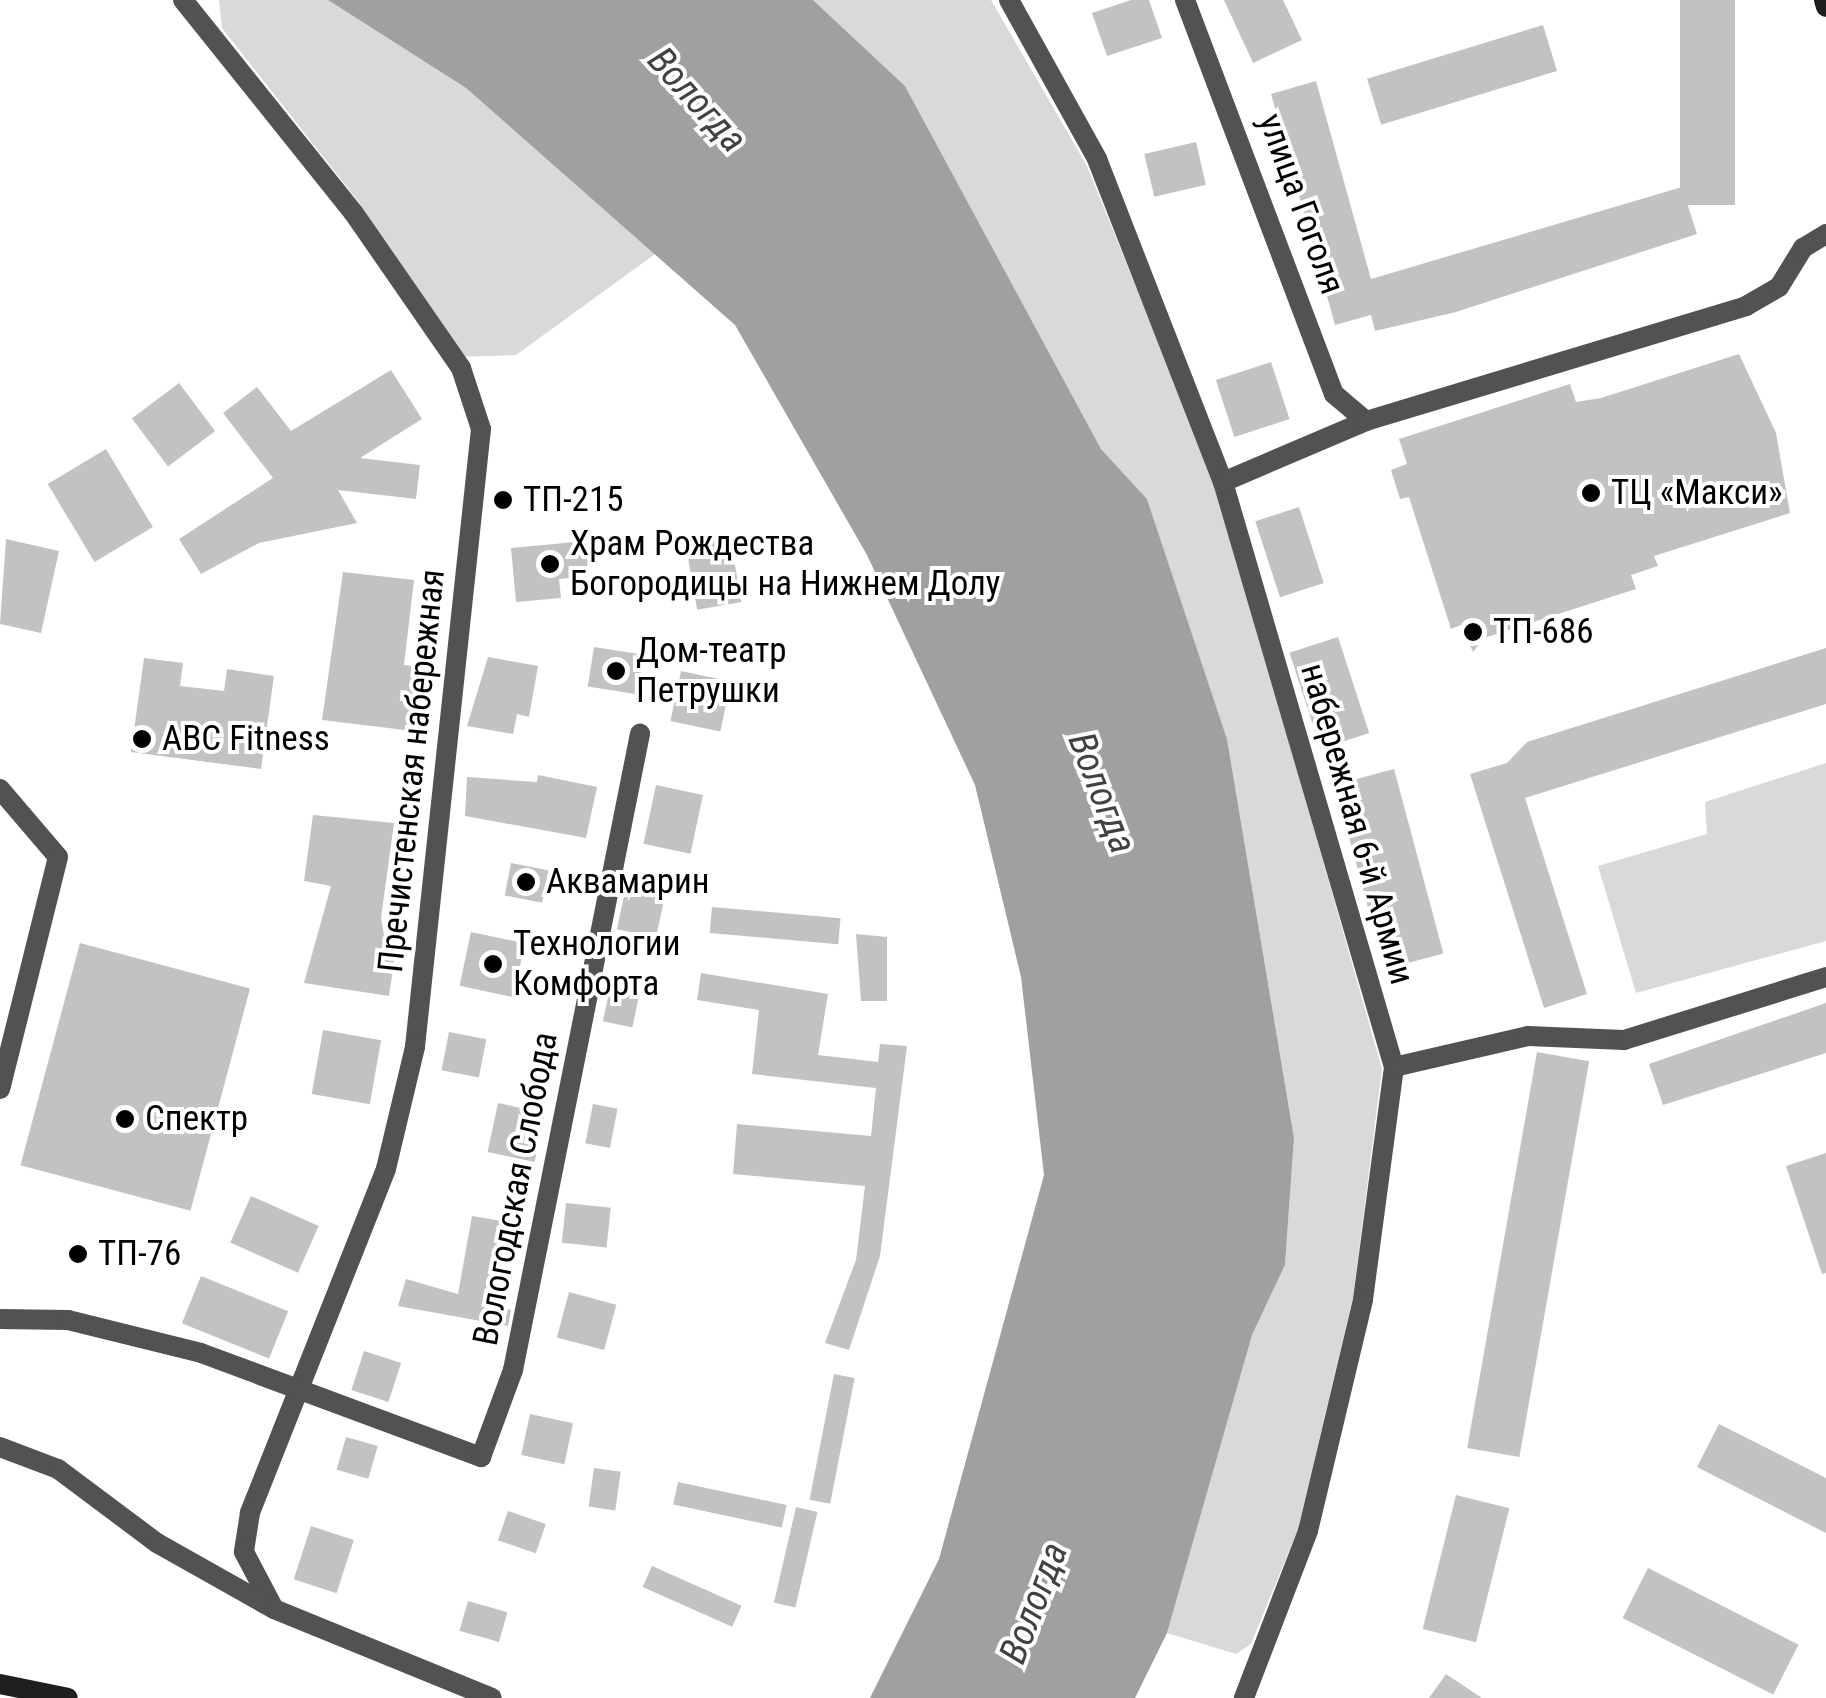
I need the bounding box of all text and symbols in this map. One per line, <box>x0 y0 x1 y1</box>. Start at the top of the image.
water label: Вологда <box>638 38 756 162</box>
street label: улица Гоголя <box>1249 108 1353 300</box>
place label: ТЦ «Макси» <box>1611 472 1783 514</box>
place label: ТП-215 <box>523 479 623 521</box>
marker: ТЦ «Макси» <box>1580 482 1602 504</box>
marker: ТП-215 <box>492 489 514 511</box>
place label: Храм Рождества Богородицы на Нижнем Долу <box>570 523 1000 605</box>
marker: Храм Рождества Богородицы на Нижнем Долу <box>539 553 561 575</box>
street label: Пречистенская набережная <box>370 567 454 975</box>
place label: ТП-686 <box>1493 611 1593 653</box>
marker: ТП-686 <box>1462 621 1484 643</box>
place label: Дом-театр Петрушки <box>636 630 787 712</box>
street label: набережная 6-й Армии <box>1291 659 1423 989</box>
marker: Дом-театр Петрушки <box>605 660 627 682</box>
place label: ABC Fitness <box>162 718 330 760</box>
water label: Вологда <box>1058 726 1146 860</box>
marker: ABC Fitness <box>131 728 153 750</box>
place label: Аквамарин <box>546 861 710 903</box>
marker: Аквамарин <box>515 871 537 893</box>
place label: Технологии Комфорта <box>513 923 680 1005</box>
marker: Технологии Комфорта <box>482 953 504 975</box>
street label: Вологодская Слобода <box>465 1029 567 1349</box>
place label: Спектр <box>145 1098 248 1140</box>
marker: Спектр <box>114 1108 136 1130</box>
place label: ТП-76 <box>98 1233 181 1275</box>
marker: ТП-76 <box>67 1243 89 1265</box>
water label: Вологда <box>990 1536 1078 1670</box>

